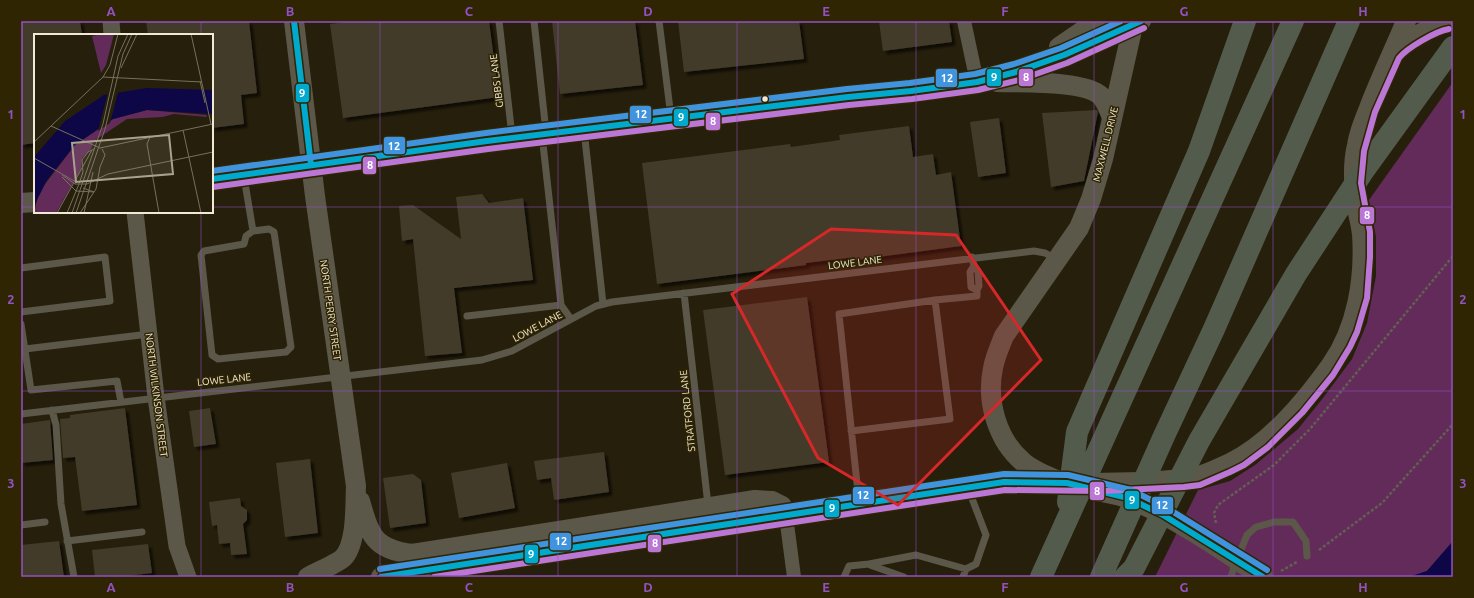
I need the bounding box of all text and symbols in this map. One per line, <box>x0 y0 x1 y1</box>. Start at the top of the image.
text: A <box>106 4 116 18</box>
text: B <box>286 4 295 18</box>
text: C <box>465 4 474 18</box>
text: D <box>643 4 653 18</box>
text: E <box>822 4 830 18</box>
text: F <box>1001 4 1009 18</box>
text: G <box>1180 4 1189 18</box>
text: H <box>1358 4 1368 18</box>
inset map <box>34 34 213 213</box>
street label: GIBBS LANE <box>488 53 505 108</box>
line badge: 12 <box>935 68 958 88</box>
line badge: 9 <box>986 68 1002 87</box>
line badge: 8 <box>1018 68 1034 87</box>
text: 9 <box>991 71 997 83</box>
text: 8 <box>1023 71 1029 83</box>
text: 12 <box>941 72 953 84</box>
line badge: 9 <box>295 83 310 103</box>
text: 9 <box>299 87 305 99</box>
unlabelled marker <box>760 94 770 104</box>
line badge: 12 <box>629 105 652 124</box>
street label: MAXWELL DRIVE <box>1091 105 1120 183</box>
text: 1 <box>7 107 15 121</box>
text: 1 <box>1459 107 1467 121</box>
text: 12 <box>635 108 647 120</box>
line badge: 9 <box>673 108 689 127</box>
text: 9 <box>678 111 684 123</box>
line badge: 8 <box>705 112 721 131</box>
text: 8 <box>710 115 716 127</box>
line badge: 12 <box>383 136 406 155</box>
text: 12 <box>388 140 400 152</box>
line badge: 8 <box>362 156 377 175</box>
text: 8 <box>367 159 373 171</box>
line badge: 8 <box>1359 206 1375 225</box>
text: 8 <box>1364 209 1370 221</box>
street label: LOWE LANE <box>827 254 883 271</box>
street label: NORTH PERRY STREET <box>318 259 343 362</box>
text: 2 <box>7 292 15 306</box>
text: 2 <box>1459 292 1467 306</box>
street label: LOWE LANE <box>511 309 564 344</box>
street label: NORTH WILKINSON STREET <box>143 332 170 458</box>
street label: STRATFORD LANE <box>678 369 697 452</box>
street label: LOWE LANE <box>196 371 252 388</box>
text: 3 <box>7 476 15 490</box>
text: 3 <box>1459 476 1467 490</box>
line badge: 8 <box>1089 481 1105 501</box>
text: 8 <box>1094 485 1100 497</box>
line badge: 12 <box>852 486 875 505</box>
text: 12 <box>857 489 869 501</box>
line badge: 9 <box>1124 490 1140 510</box>
text: 9 <box>1129 494 1135 506</box>
line badge: 12 <box>1151 496 1174 515</box>
line badge: 9 <box>824 499 840 518</box>
text: 12 <box>1156 499 1168 511</box>
text: 9 <box>829 502 835 514</box>
line badge: 12 <box>549 532 572 551</box>
line badge: 8 <box>647 534 662 553</box>
text: 12 <box>555 535 567 547</box>
text: 8 <box>652 537 658 549</box>
line badge: 9 <box>524 544 539 564</box>
text: 9 <box>528 548 534 560</box>
text: A <box>106 580 116 594</box>
text: B <box>286 580 295 594</box>
text: C <box>465 580 474 594</box>
text: D <box>643 580 653 594</box>
text: E <box>822 580 830 594</box>
text: F <box>1001 580 1009 594</box>
text: G <box>1180 580 1189 594</box>
text: H <box>1358 580 1368 594</box>

